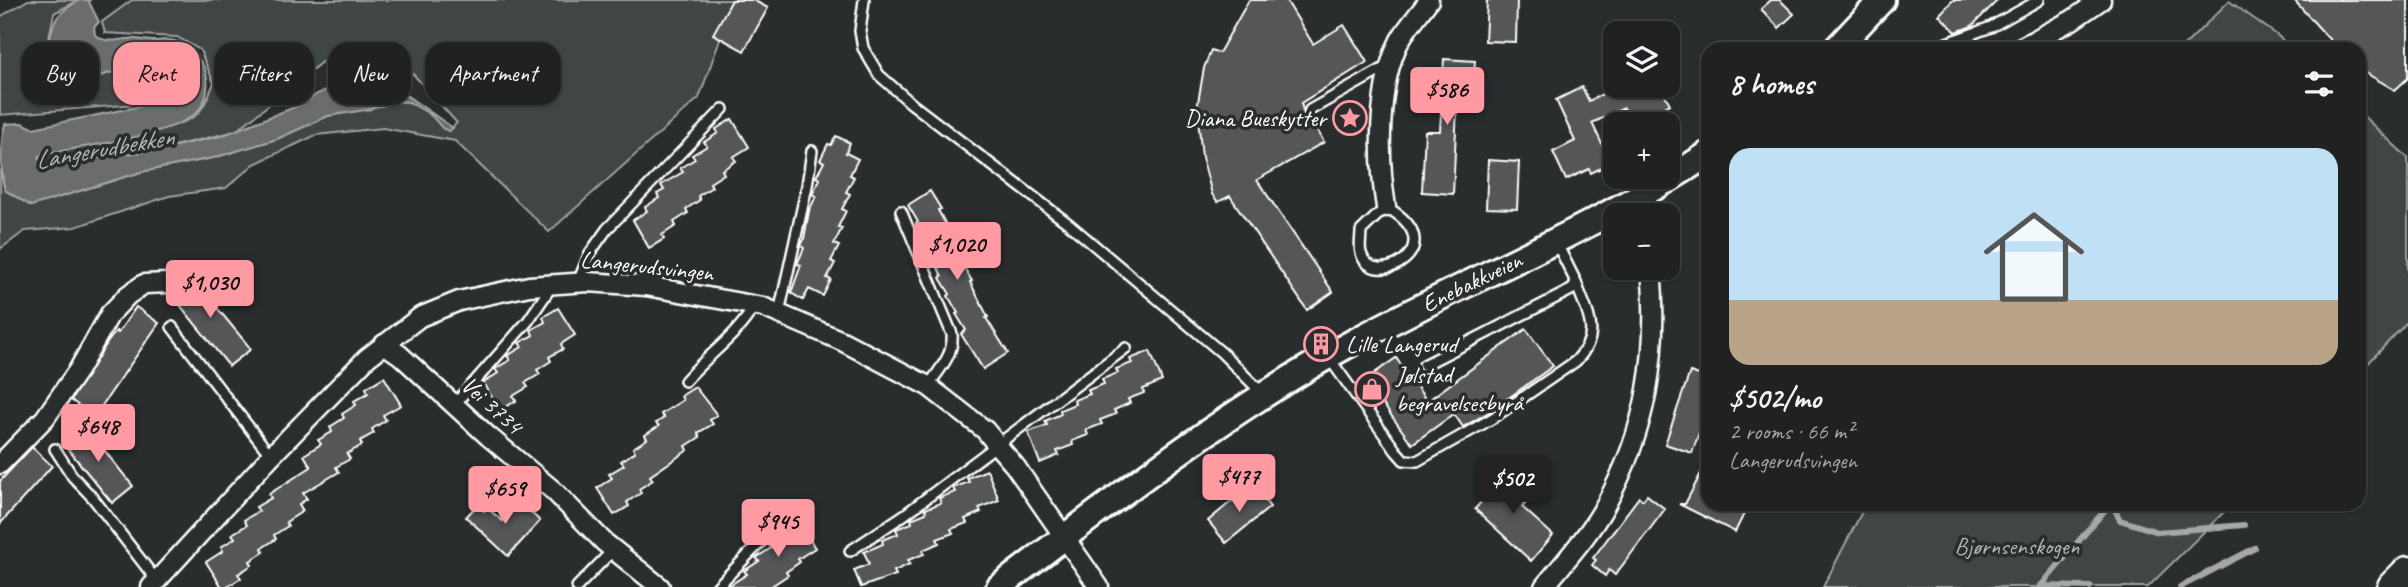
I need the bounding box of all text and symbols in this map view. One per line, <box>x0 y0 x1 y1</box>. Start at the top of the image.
map controls <box>1603 21 1680 280</box>
button: layers <box>1603 21 1680 98</box>
chip: Buy <box>21 42 99 105</box>
chip: Rent <box>113 42 200 105</box>
chip: Filters <box>214 42 314 105</box>
chip: New <box>328 42 411 105</box>
chip: Apartment <box>425 42 561 105</box>
text: 8 homes <box>1729 65 1814 103</box>
icon: filters <box>2300 65 2338 103</box>
pin: $586 <box>1406 68 1488 127</box>
text: $586 <box>1426 75 1468 104</box>
place icon: Diana Bueskytter <box>1331 99 1369 137</box>
place label: Diana Bueskytter <box>1185 103 1328 133</box>
button: + <box>1603 112 1680 189</box>
water label: Langerudbekken <box>32 120 178 177</box>
icon: home <box>1971 194 2097 320</box>
button: − <box>1603 203 1680 280</box>
pin: $1,020 <box>900 222 1014 282</box>
text: $1,020 <box>929 230 985 259</box>
street label: Langerudsvingen <box>579 244 716 288</box>
street label: Enebakkveien <box>1417 244 1528 319</box>
pin: $1,030 <box>153 260 267 320</box>
text: $1,030 <box>182 268 238 297</box>
building icon: Lille Langerud <box>1302 325 1340 363</box>
place label: Lille Langerud <box>1346 329 1460 359</box>
place label: Jølstad begravelsesbyrå <box>1395 360 1524 418</box>
street label: Vei 3734 <box>455 370 531 442</box>
shop icon: Jølstad begravelsesbyrå <box>1353 370 1391 408</box>
text: $502/mo <box>1729 379 1821 417</box>
pin: $648 <box>57 405 139 464</box>
text: $648 <box>77 412 119 441</box>
text: 2 rooms · 66 m² <box>1729 417 1853 446</box>
text: Langerudsvingen <box>1729 446 1857 475</box>
pin: $477 <box>1198 454 1280 514</box>
pin: $502 <box>1472 456 1554 516</box>
text: $477 <box>1218 462 1260 491</box>
text: $502 <box>1492 464 1534 493</box>
pin: $659 <box>464 466 546 526</box>
text: $659 <box>484 474 526 503</box>
pin: $945 <box>737 500 819 559</box>
text: $945 <box>758 507 798 536</box>
park label: Bjørnsenskogen <box>1955 531 2080 561</box>

